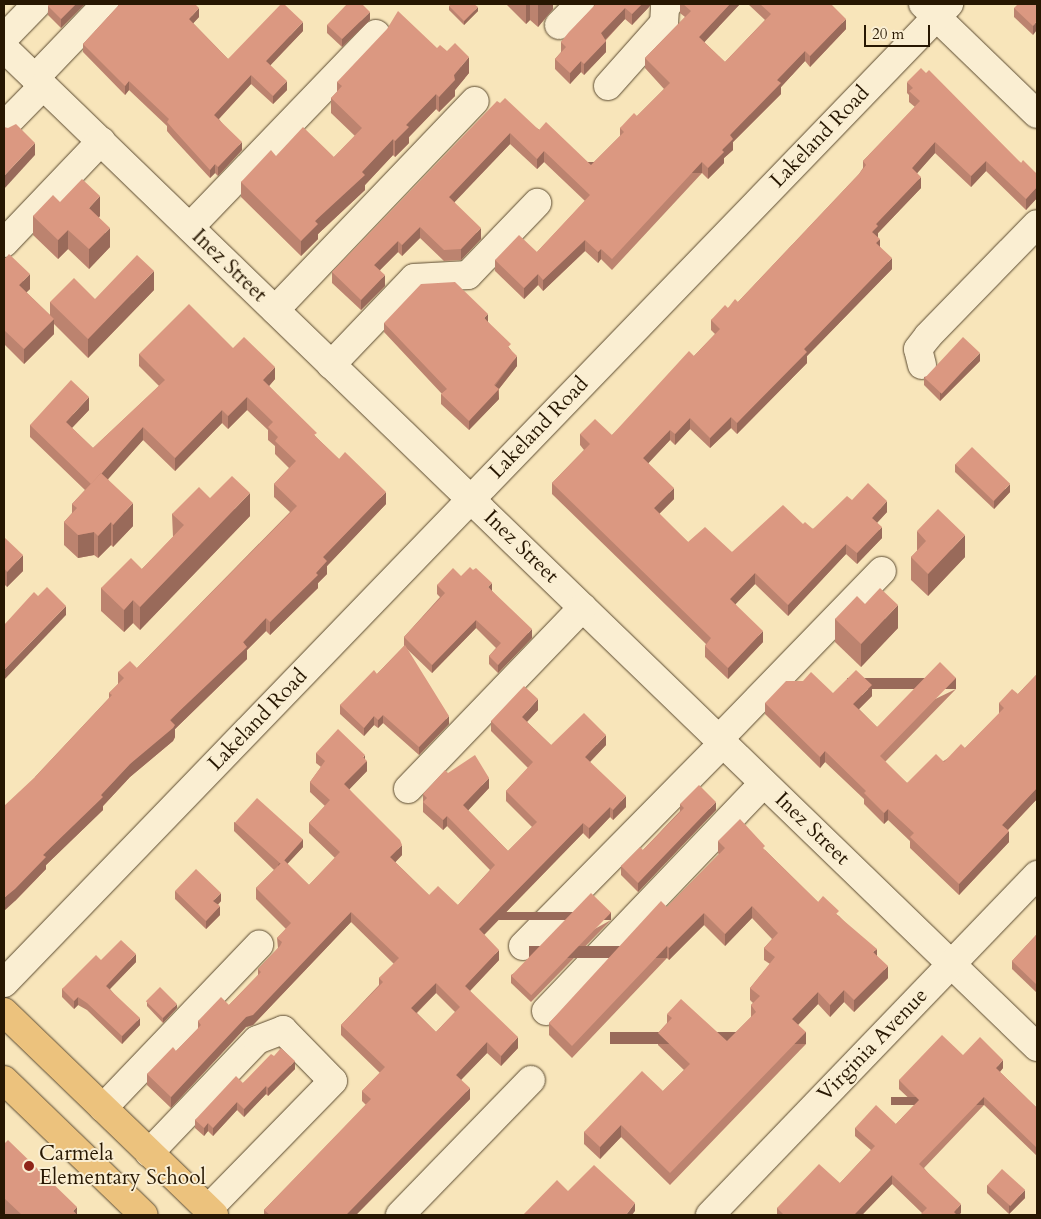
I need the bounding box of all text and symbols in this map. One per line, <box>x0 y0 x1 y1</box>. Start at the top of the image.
scale bar <box>866 15 932 47</box>
text: 20 m <box>872 24 904 44</box>
street label: Lakeland Road <box>765 81 875 193</box>
street label: Inez Street <box>186 224 272 308</box>
street label: Lakeland Road <box>484 372 594 484</box>
street label: Inez Street <box>478 505 564 589</box>
street label: Lakeland Road <box>203 664 313 776</box>
street label: Inez Street <box>769 787 855 871</box>
street label: Virginia Avenue <box>813 983 933 1107</box>
place label: Carmela Elementary School <box>39 1141 206 1191</box>
marker: Carmela Elementary School <box>23 1160 35 1172</box>

